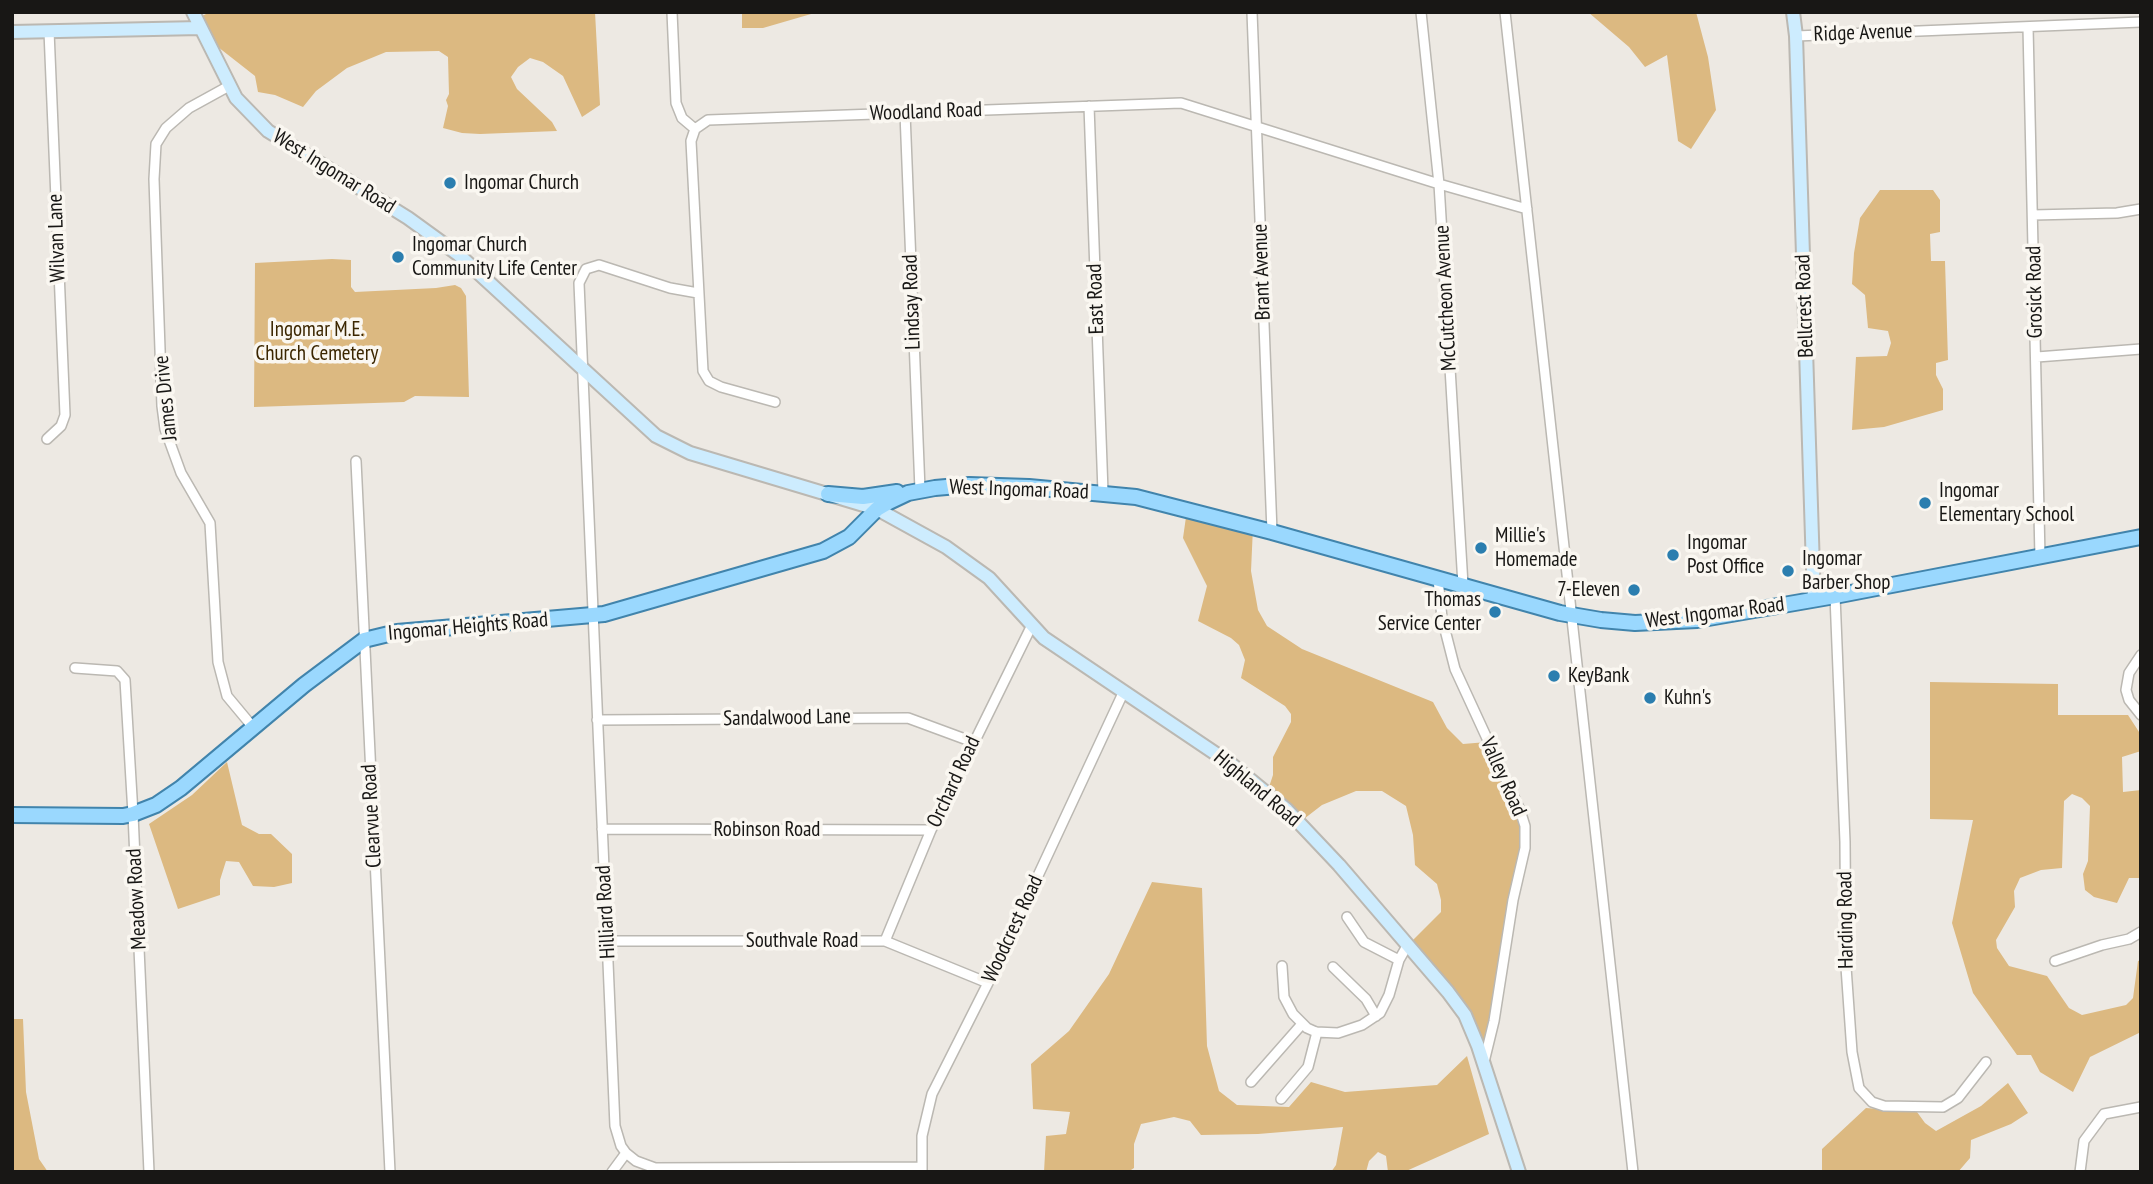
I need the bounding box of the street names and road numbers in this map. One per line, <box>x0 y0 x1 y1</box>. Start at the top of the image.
street label: Ridge Avenue <box>1813 19 1913 47</box>
street label: Woodland Road <box>869 97 983 127</box>
street label: West Ingomar Road <box>268 124 400 220</box>
street label: Wilvan Lane <box>43 193 71 283</box>
street label: Brant Avenue <box>1248 223 1276 321</box>
street label: McCutcheon Avenue <box>1430 224 1462 372</box>
street label: Grosick Road <box>2022 245 2048 339</box>
street label: Lindsay Road <box>898 254 926 350</box>
street label: Bellcrest Road <box>1791 254 1819 358</box>
street label: East Road <box>1082 263 1110 335</box>
street label: James Drive <box>149 354 183 442</box>
street label: West Ingomar Road <box>949 475 1089 505</box>
street label: West Ingomar Road <box>1644 592 1786 634</box>
street label: Ingomar Heights Road <box>387 607 549 647</box>
street label: Sandalwood Lane <box>723 704 851 732</box>
street label: Orchard Road <box>922 732 986 832</box>
street label: Valley Road <box>1475 734 1531 820</box>
street label: Highland Road <box>1208 745 1306 833</box>
street label: Clearvue Road <box>357 764 387 868</box>
street label: Robinson Road <box>714 817 820 843</box>
street label: Meadow Road <box>122 848 152 950</box>
street label: Hilliard Road <box>591 865 621 959</box>
street label: Woodcrest Road <box>977 871 1049 987</box>
street label: Harding Road <box>1833 871 1859 969</box>
street label: Southvale Road <box>746 928 858 954</box>

